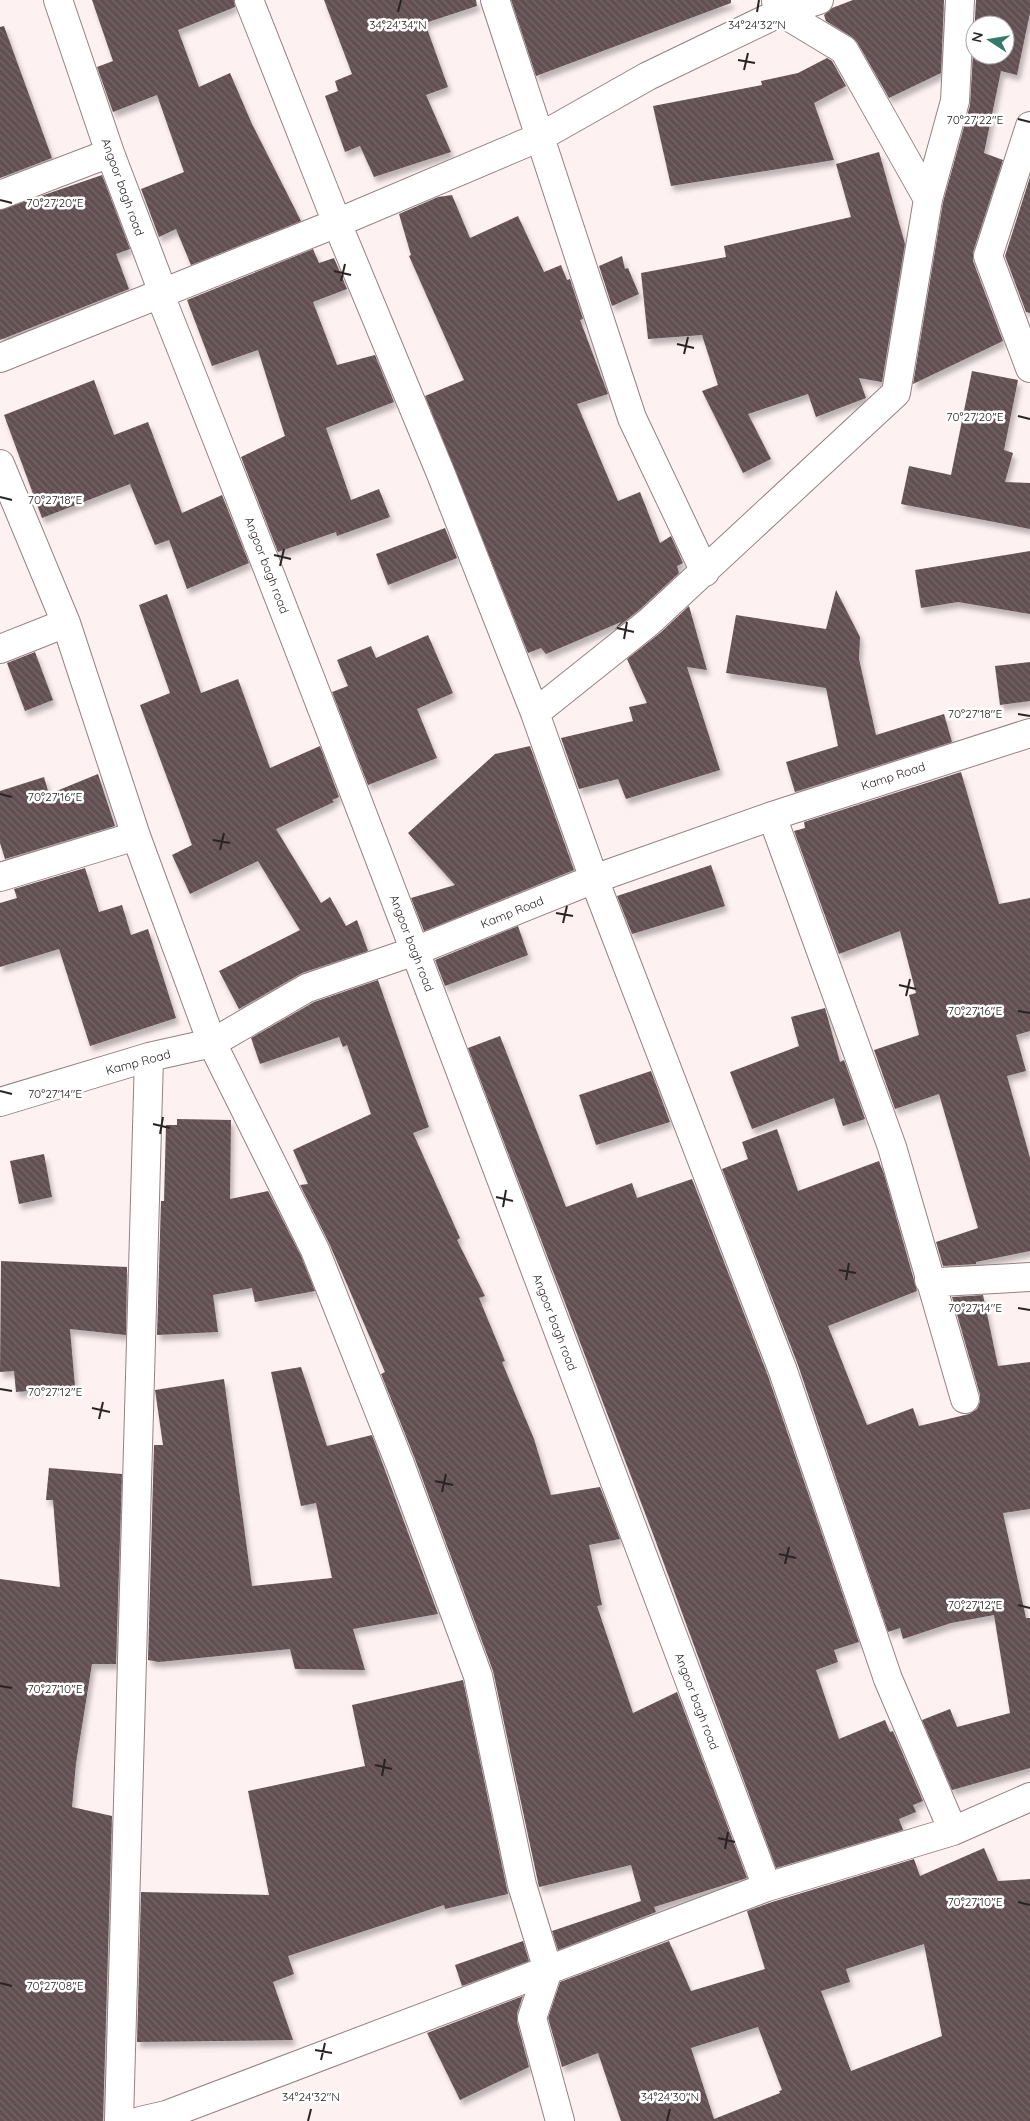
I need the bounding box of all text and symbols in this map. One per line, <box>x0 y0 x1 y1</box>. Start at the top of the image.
north arrow <box>965 15 1015 65</box>
text: 34°24'34"N <box>369 17 427 32</box>
text: 34°24'32"N <box>728 17 786 32</box>
text: N <box>967 30 987 44</box>
text: 70°27'22"E <box>947 112 1004 127</box>
street label: Angoor bagh road <box>98 136 148 238</box>
text: 70°27'20"E <box>26 195 84 210</box>
text: 70°27'20"E <box>946 409 1004 424</box>
text: 70°27'18"E <box>28 492 82 507</box>
street label: Angoor bagh road <box>242 514 292 616</box>
text: 70°27'18"E <box>948 706 1002 721</box>
street label: Kamp Road <box>859 759 927 793</box>
text: 70°27'16"E <box>28 789 82 804</box>
street label: Angoor bagh road <box>387 892 437 994</box>
street label: Kamp Road <box>478 893 546 931</box>
text: 70°27'16"E <box>948 1003 1002 1018</box>
street label: Kamp Road <box>104 1046 172 1078</box>
text: 70°27'14"E <box>28 1086 82 1101</box>
street label: Angoor bagh road <box>530 1271 580 1373</box>
text: 70°27'14"E <box>948 1300 1002 1315</box>
text: 70°27'12"E <box>28 1384 83 1399</box>
text: 70°27'12"E <box>948 1597 1003 1612</box>
street label: Angoor bagh road <box>672 1650 722 1752</box>
text: 70°27'10"E <box>27 1681 83 1696</box>
text: 70°27'10"E <box>947 1894 1003 1909</box>
text: 70°27'08"E <box>26 1978 84 1993</box>
text: 34°24'32"N <box>282 2089 340 2104</box>
text: 34°24'30"N <box>641 2089 699 2104</box>

